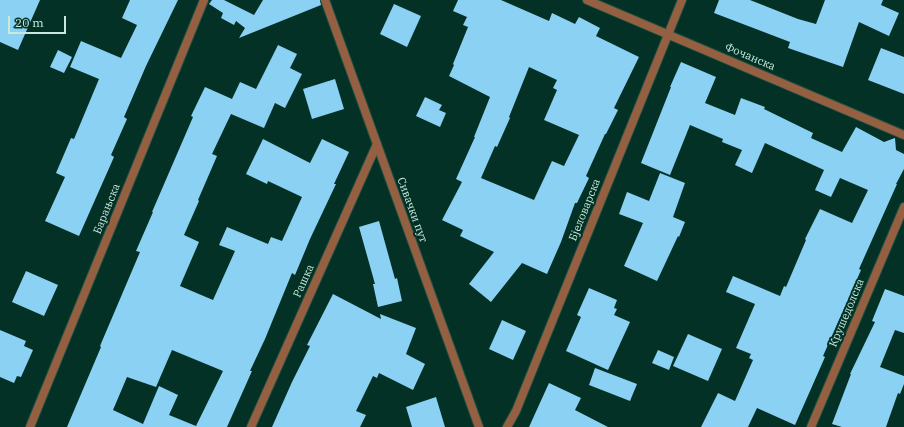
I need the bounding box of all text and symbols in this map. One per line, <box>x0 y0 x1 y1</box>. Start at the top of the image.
scale bar <box>10 8 68 34</box>
text: 20 m <box>15 15 44 30</box>
street label: Фочанска <box>723 40 777 74</box>
street label: Сивачки пут <box>394 176 430 244</box>
street label: Бјеловарска <box>567 177 603 243</box>
street label: Барањска <box>91 182 123 236</box>
street label: Рашка <box>291 262 317 300</box>
street label: Крушедолска <box>827 277 867 349</box>

